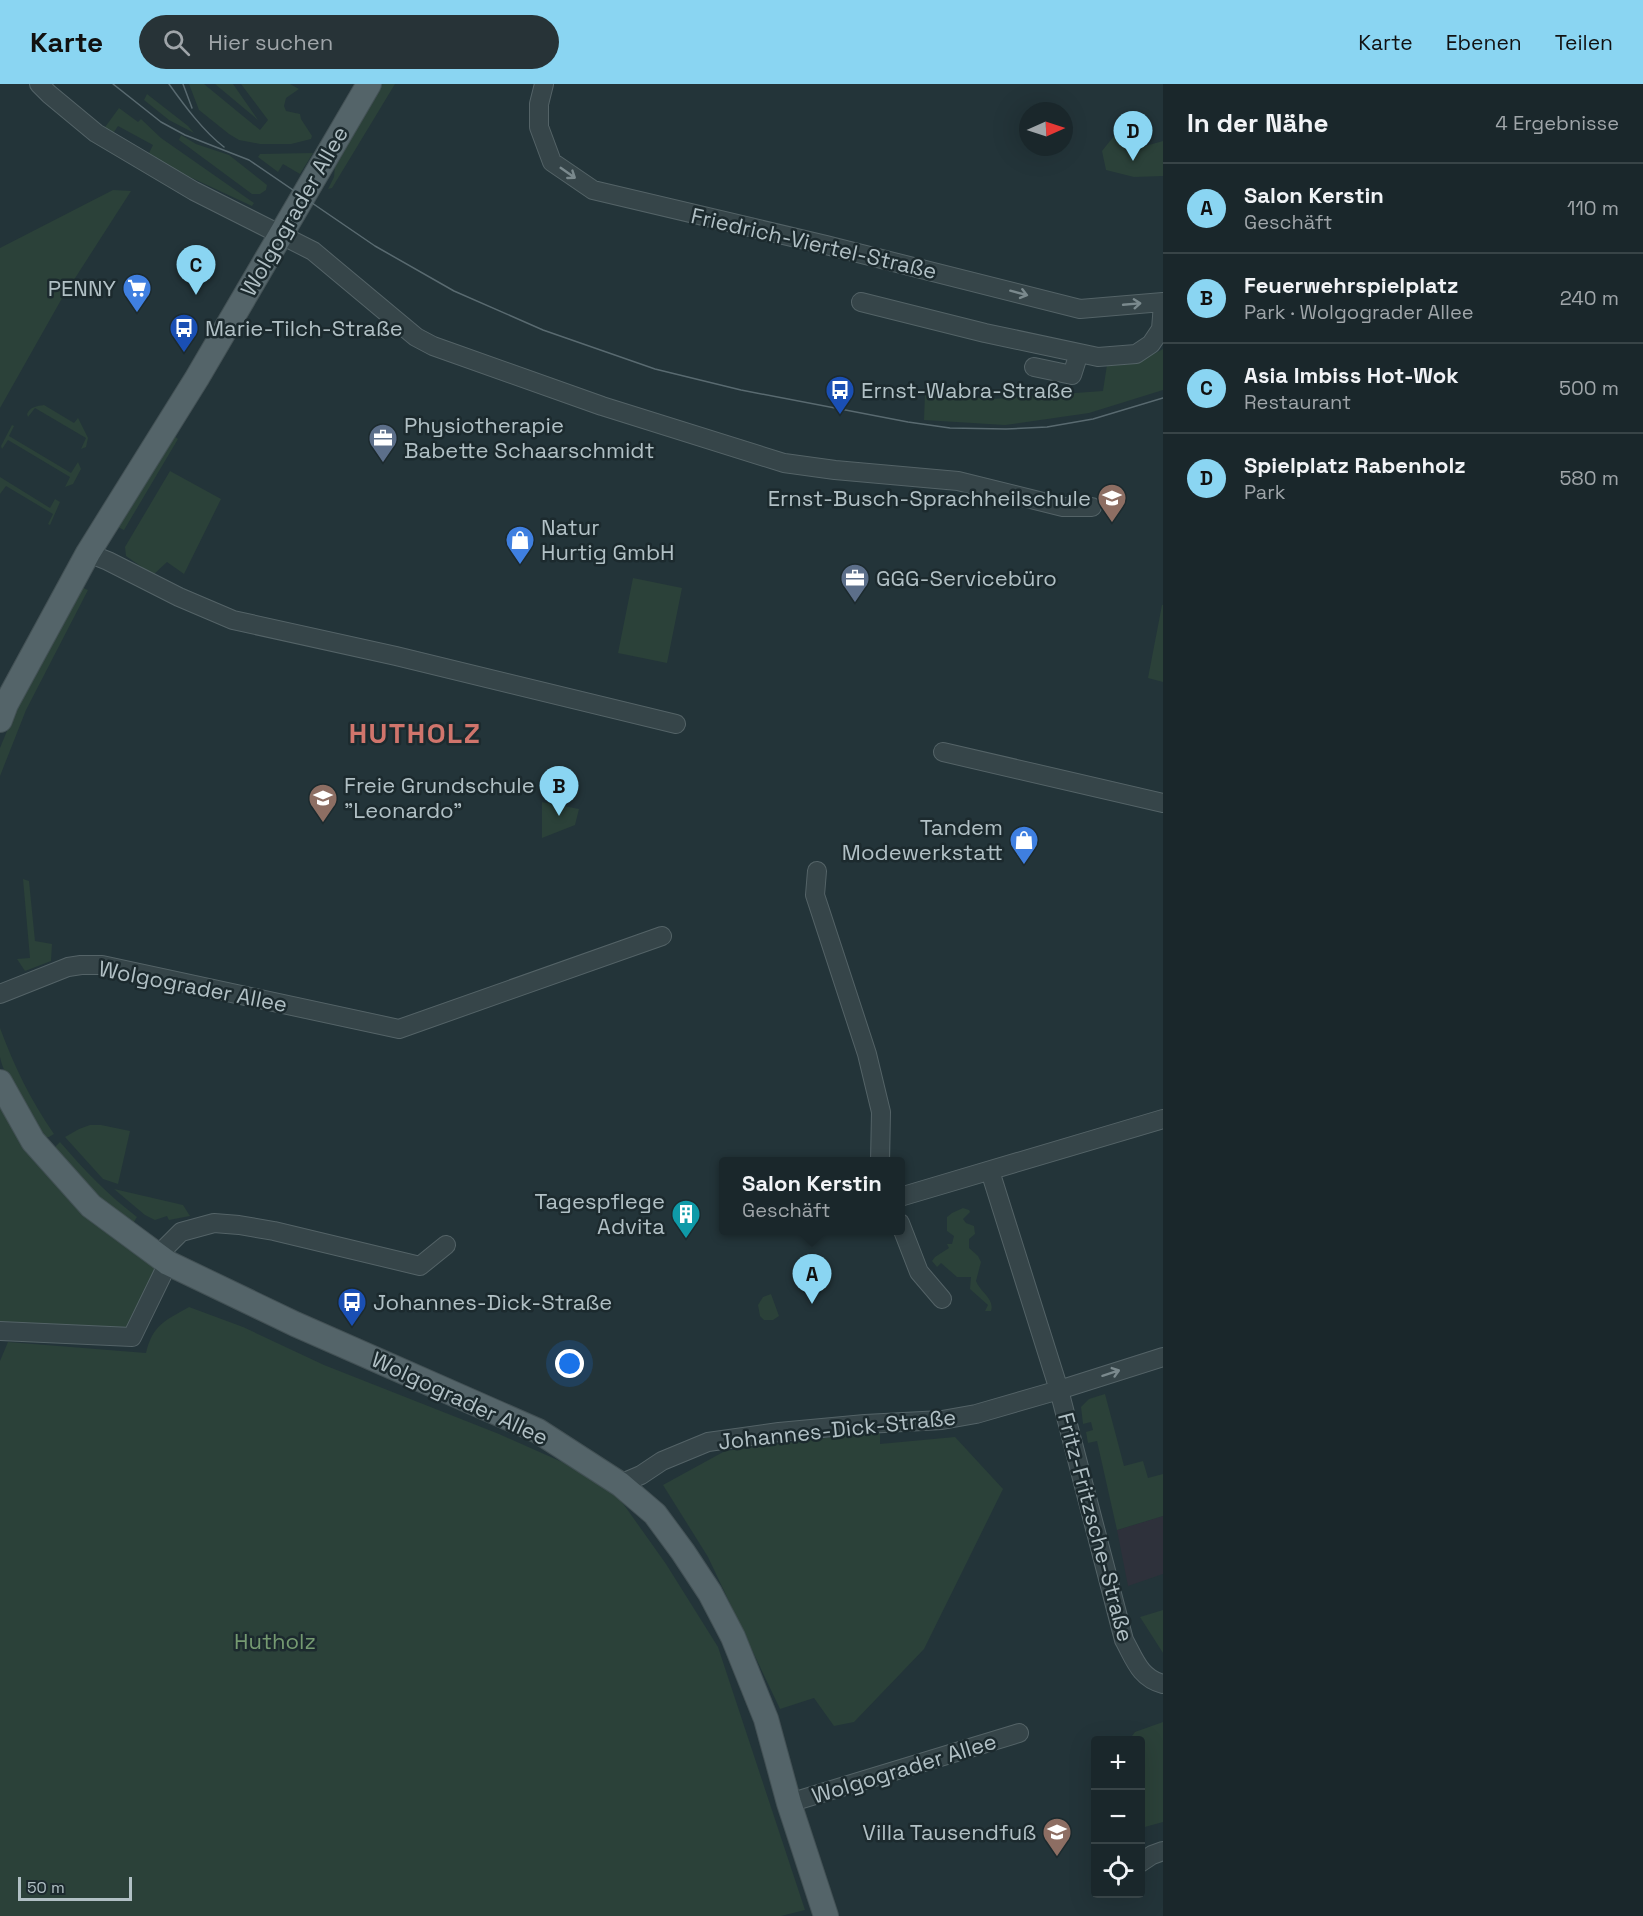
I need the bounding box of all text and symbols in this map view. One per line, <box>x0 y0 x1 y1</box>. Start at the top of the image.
search box <box>139 15 559 69</box>
text: Karte <box>30 24 103 60</box>
icon: search <box>160 26 193 59</box>
text: Hier suchen <box>208 28 333 56</box>
text: Karte <box>1358 29 1413 56</box>
text: Ebenen <box>1446 29 1522 56</box>
text: Teilen <box>1555 29 1613 56</box>
north arrow <box>1019 102 1073 156</box>
text: In der Nähe <box>1187 106 1328 140</box>
text: 4 Ergebnisse <box>1495 110 1619 136</box>
pin: D <box>1114 112 1152 161</box>
street label: Wolgograder Allee <box>234 121 354 301</box>
one-way arrow <box>559 167 575 179</box>
text: Salon Kerstin <box>1244 181 1384 209</box>
text: A <box>1200 195 1213 221</box>
text: 110 m <box>1567 195 1619 221</box>
street label: Friedrich-Viertel-Straße <box>688 201 940 285</box>
text: Geschäft <box>1244 209 1332 235</box>
pin: C <box>176 246 216 295</box>
text: Feuerwehrspielplatz <box>1244 271 1458 299</box>
supermarket icon: PENNY <box>121 272 153 314</box>
place label: PENNY <box>48 274 117 302</box>
text: B <box>1200 285 1213 311</box>
text: 240 m <box>1560 285 1619 311</box>
one-way arrow <box>1009 287 1028 299</box>
one-way arrow <box>1122 298 1141 309</box>
text: Park · Wolgograder Allee <box>1244 299 1474 325</box>
bus stop icon: Marie-Tilch-Straße <box>168 312 200 354</box>
place label: Marie-Tilch-Straße <box>205 314 403 342</box>
text: Asia Imbiss Hot-Wok <box>1244 361 1459 389</box>
bus stop icon: Ernst-Wabra-Straße <box>824 374 856 416</box>
text: C <box>1200 375 1213 401</box>
text: 500 m <box>1559 375 1619 401</box>
place label: Ernst-Wabra-Straße <box>861 376 1073 404</box>
text: Restaurant <box>1244 389 1351 415</box>
place label: Physiotherapie Babette Schaarschmidt <box>404 411 655 464</box>
office icon: Physiotherapie Babette Schaarschmidt <box>367 422 399 464</box>
text: Spielplatz Rabenholz <box>1244 451 1466 479</box>
text: D <box>1200 465 1213 491</box>
text: 580 m <box>1559 465 1619 491</box>
text: Park <box>1244 479 1286 505</box>
school or university icon: Ernst-Busch-Sprachheilschule <box>1096 482 1128 524</box>
place label: Ernst-Busch-Sprachheilschule <box>768 484 1091 512</box>
place label: Natur Hurtig GmbH <box>541 513 675 566</box>
shop icon: Natur Hurtig GmbH <box>504 524 536 566</box>
office icon: GGG-Servicebüro <box>839 562 871 604</box>
place label: GGG-Servicebüro <box>876 564 1057 592</box>
district label: HUTHOLZ <box>349 715 481 751</box>
pin: B <box>540 766 578 816</box>
place label: Freie Grundschule "Leonardo" <box>344 771 535 824</box>
school or university icon: Freie Grundschule "Leonardo" <box>307 782 339 824</box>
place label: Tandem Modewerkstatt <box>842 813 1003 866</box>
shop icon: Tandem Modewerkstatt <box>1008 824 1040 866</box>
street label: Wolgograder Allee <box>96 954 290 1018</box>
popup <box>719 1157 905 1235</box>
text: Salon Kerstin <box>742 1169 882 1197</box>
place label: Tagespflege Advita <box>534 1187 665 1240</box>
text: Geschäft <box>742 1197 830 1223</box>
building icon: Tagespflege Advita <box>670 1198 702 1240</box>
pin: A <box>792 1254 832 1304</box>
bus stop icon: Johannes-Dick-Straße <box>336 1286 368 1328</box>
place label: Johannes-Dick-Straße <box>373 1288 612 1316</box>
street label: Wolgograder Allee <box>367 1345 553 1451</box>
your location <box>555 1349 584 1378</box>
one-way arrow <box>1101 1367 1120 1378</box>
street label: Johannes-Dick-Straße <box>717 1403 957 1455</box>
street label: Fritz-Fritzsche-Straße <box>1052 1409 1140 1645</box>
park label: Hutholz <box>234 1627 316 1655</box>
street label: Wolgograder Allee <box>808 1727 1000 1809</box>
map controls <box>1091 1736 1145 1898</box>
button: + <box>1091 1736 1145 1790</box>
button: − <box>1091 1790 1145 1844</box>
school or university icon: Villa Tausendfuß <box>1041 1816 1073 1858</box>
place label: Villa Tausendfuß <box>862 1818 1036 1846</box>
button: locate <box>1091 1844 1145 1898</box>
scale bar <box>18 1874 132 1902</box>
text: 50 m <box>27 1877 65 1898</box>

